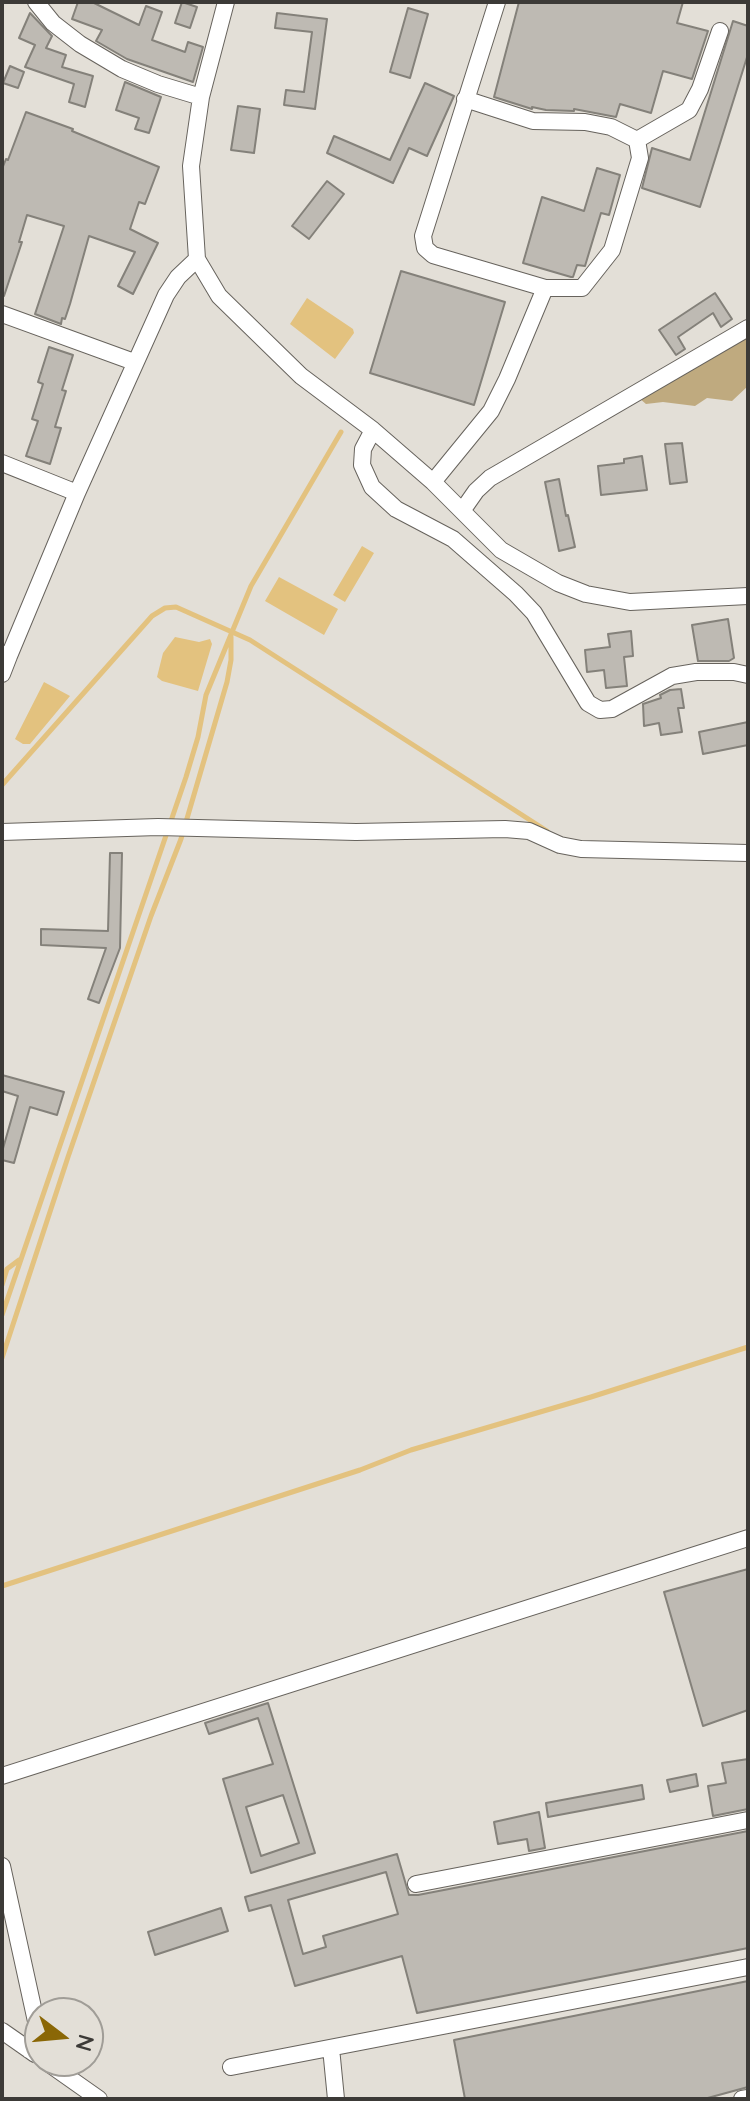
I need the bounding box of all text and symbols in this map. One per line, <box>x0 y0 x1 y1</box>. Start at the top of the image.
north arrow <box>24 1997 104 2077</box>
text: N <box>69 2031 101 2055</box>

